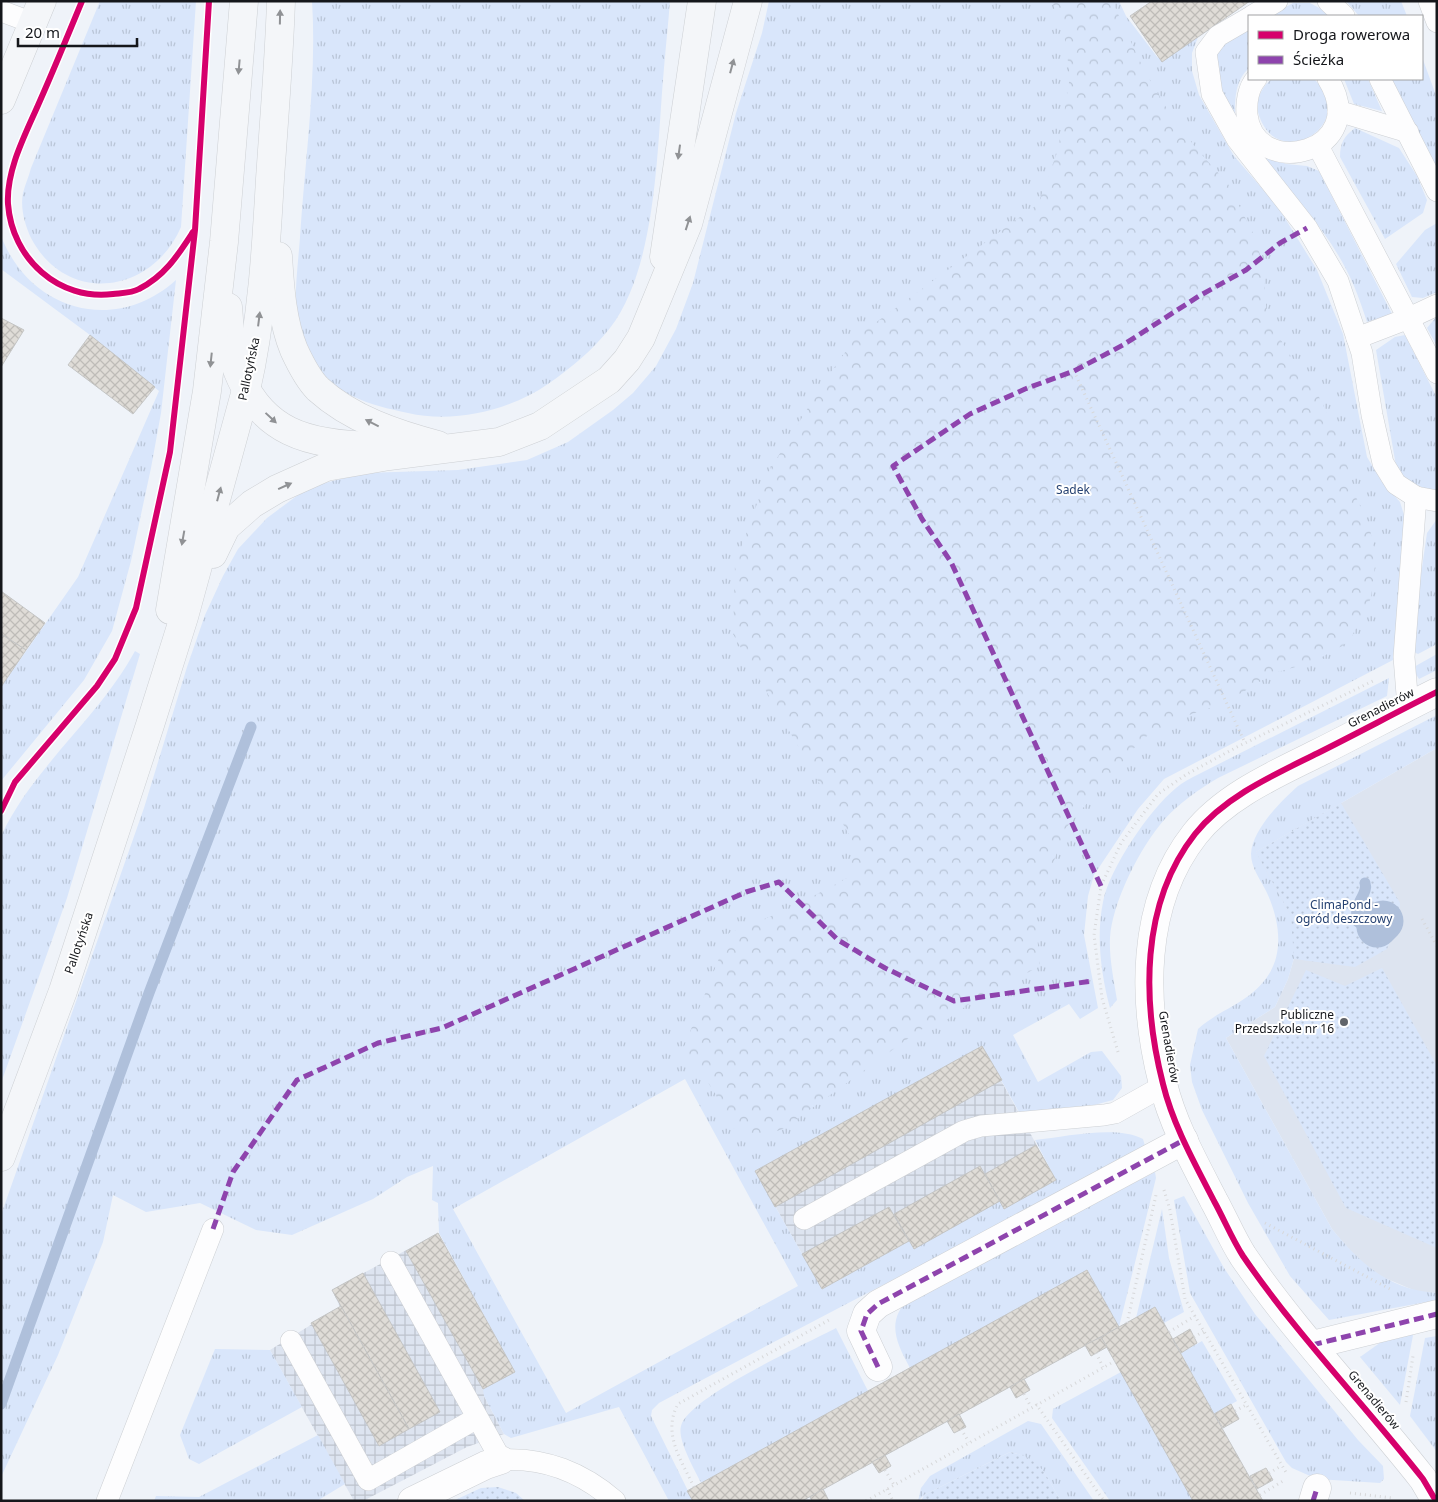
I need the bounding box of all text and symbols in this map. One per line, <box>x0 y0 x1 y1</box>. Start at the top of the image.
one-way arrow <box>276 9 284 25</box>
scale bar <box>18 15 136 47</box>
legend <box>1248 15 1423 80</box>
text: 20 m <box>25 22 60 42</box>
text: Droga rowerowa <box>1293 24 1410 44</box>
text: Ścieżka <box>1293 49 1344 69</box>
one-way arrow <box>728 59 736 74</box>
one-way arrow <box>235 60 243 76</box>
one-way arrow <box>674 144 682 160</box>
one-way arrow <box>685 215 692 230</box>
one-way arrow <box>255 310 263 326</box>
street label: Pallotyńska <box>234 336 263 402</box>
one-way arrow <box>207 352 215 368</box>
one-way arrow <box>265 412 277 424</box>
one-way arrow <box>365 419 379 427</box>
one-way arrow <box>278 481 292 489</box>
park label: Sadek <box>1056 481 1091 498</box>
one-way arrow <box>215 486 223 501</box>
one-way arrow <box>178 530 186 546</box>
street label: Grenadierów <box>1344 683 1418 732</box>
park label: ClimaPond - ogród deszczowy <box>1296 896 1393 927</box>
street label: Pallotyńska <box>60 910 97 976</box>
place label: Publiczne Przedszkole nr 16 <box>1235 1006 1334 1037</box>
street label: Grenadierów <box>1155 1010 1184 1085</box>
marker: Publiczne Przedszkole nr 16 <box>1338 1016 1350 1028</box>
street label: Grenadierów <box>1344 1366 1405 1433</box>

